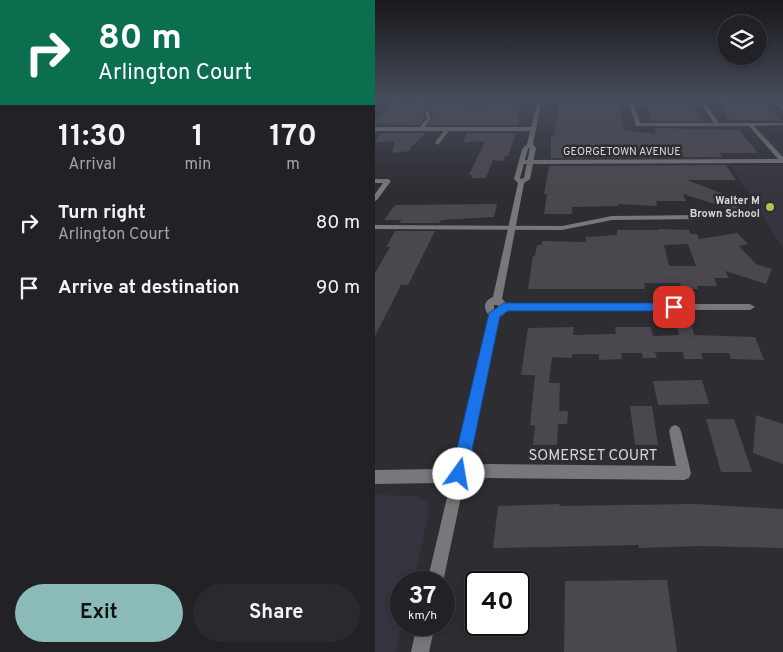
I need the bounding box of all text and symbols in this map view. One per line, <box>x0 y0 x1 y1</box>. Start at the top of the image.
map controls <box>717 15 767 65</box>
button: layers <box>717 15 767 65</box>
text: 80 m <box>98 17 182 61</box>
icon: right <box>15 20 80 85</box>
text: Arlington Court <box>98 60 252 87</box>
text: 11:30 <box>58 119 127 156</box>
text: 1 <box>192 119 204 156</box>
text: 170 <box>269 119 317 156</box>
street label: GEORGETOWN AVENUE <box>563 145 681 159</box>
text: Arrival <box>68 155 116 175</box>
text: min <box>185 155 211 175</box>
text: m <box>286 155 300 175</box>
place label: Walter M Brown School <box>690 194 760 221</box>
text: Turn right <box>58 201 146 225</box>
marker: Walter M Brown School <box>764 201 776 213</box>
icon: right <box>15 209 43 237</box>
text: 80 m <box>316 211 360 235</box>
text: Arlington Court <box>58 225 170 245</box>
icon: arrive <box>15 274 43 302</box>
text: Arrive at destination <box>58 276 239 300</box>
text: 90 m <box>316 276 360 300</box>
pin <box>653 286 695 328</box>
icon: arrive <box>660 293 688 321</box>
position arrow <box>432 447 484 499</box>
street label: SOMERSET COURT <box>528 447 658 466</box>
speed limit sign: 40 <box>465 571 530 636</box>
text: 37 <box>408 581 437 613</box>
button: Exit <box>15 584 183 642</box>
button: Share <box>193 584 360 642</box>
text: km/h <box>408 608 437 624</box>

